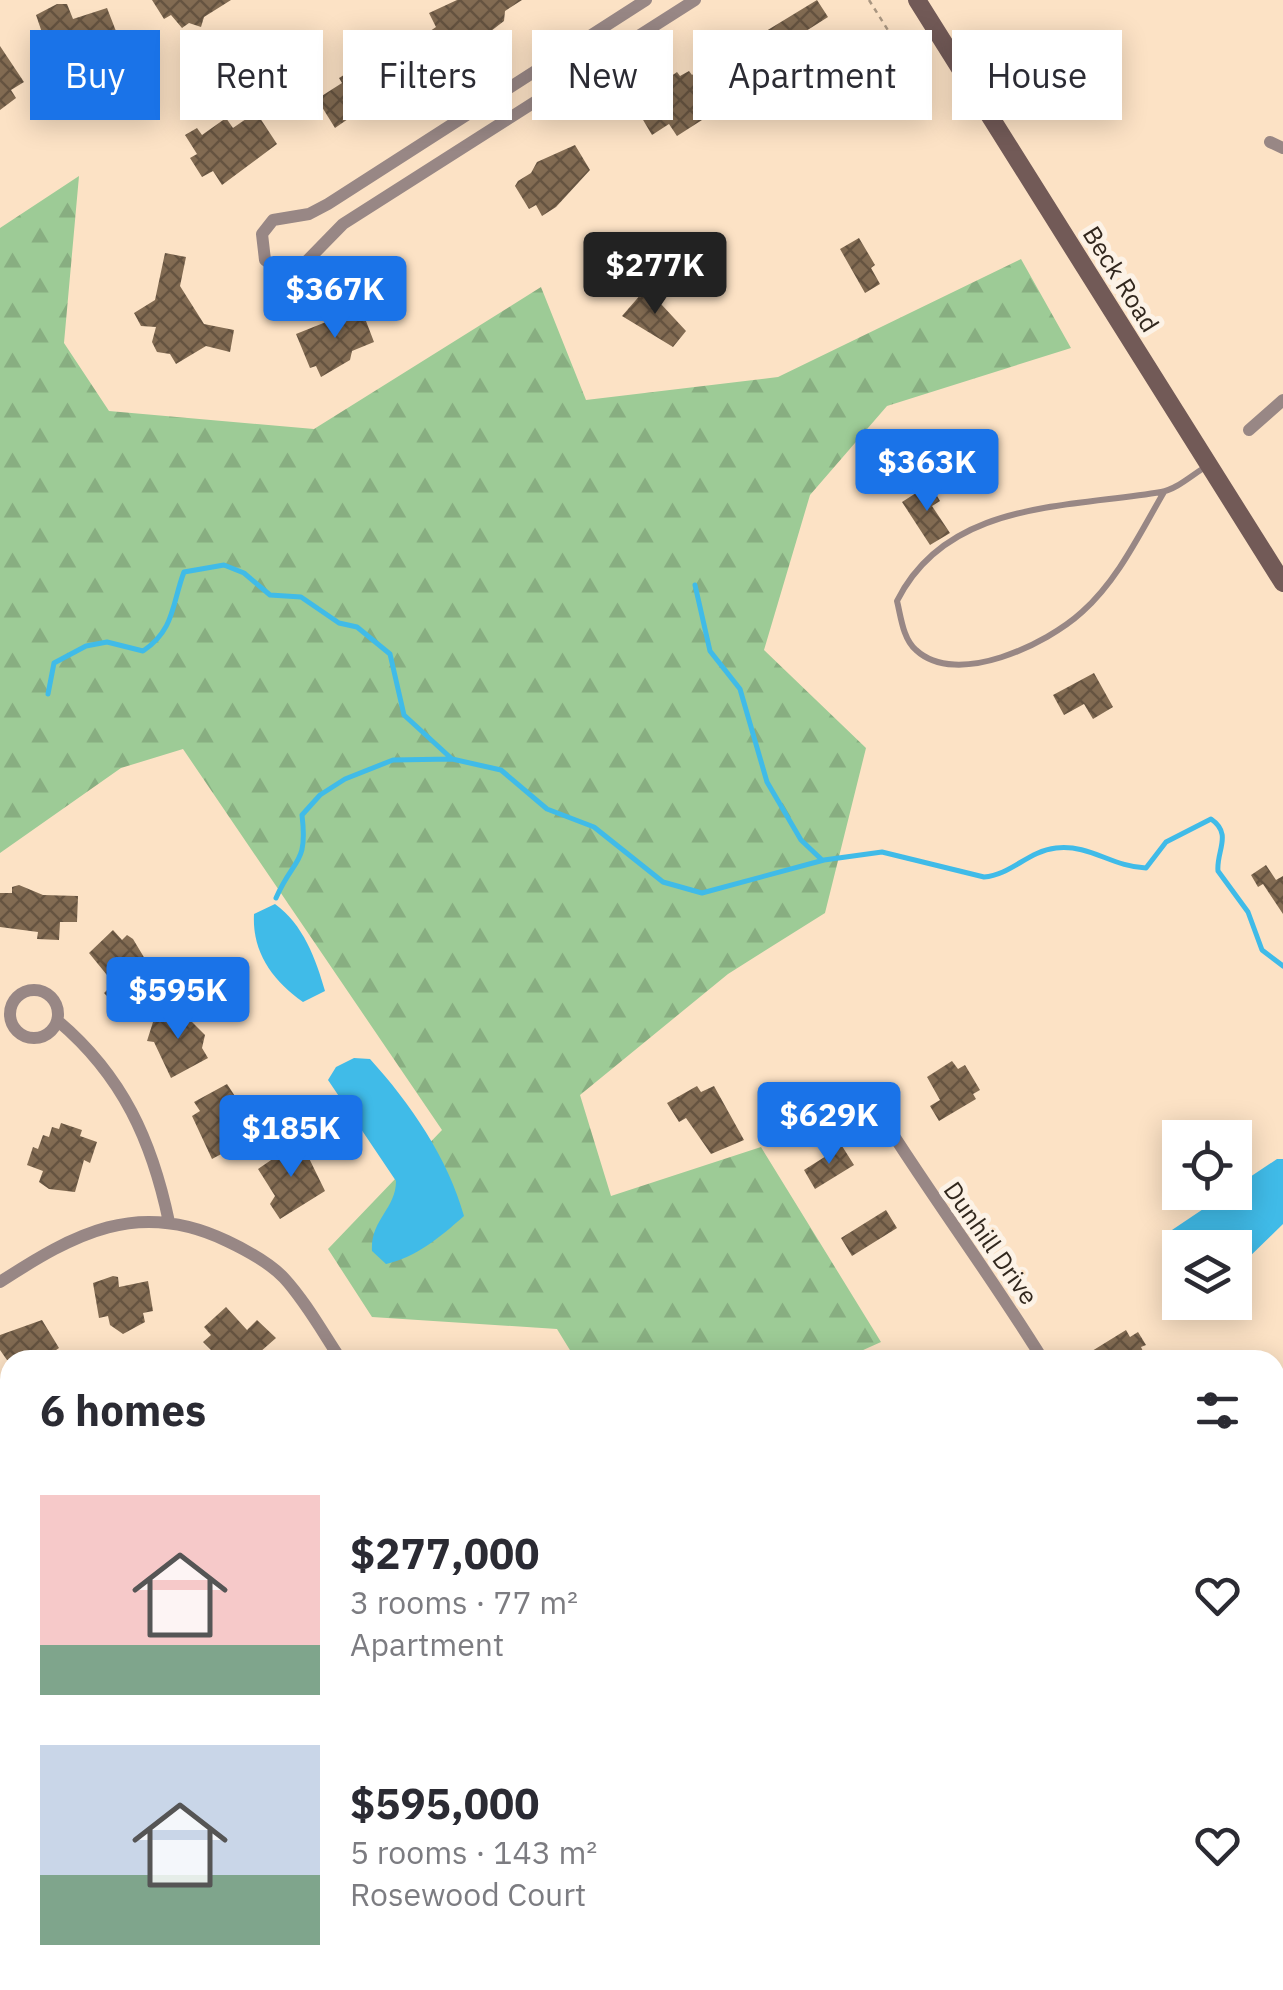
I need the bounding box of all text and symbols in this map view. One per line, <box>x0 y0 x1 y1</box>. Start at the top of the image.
chip: Buy <box>30 30 160 120</box>
chip: Rent <box>180 30 323 120</box>
chip: Filters <box>343 30 512 120</box>
chip: New <box>532 30 673 120</box>
chip: Apartment <box>693 30 932 120</box>
chip: House <box>952 30 1122 120</box>
street label: Beck Road <box>1076 219 1167 338</box>
pin: $277K <box>585 232 725 317</box>
text: $277K <box>605 243 705 285</box>
pin: $367K <box>265 256 405 341</box>
text: $367K <box>285 267 385 309</box>
pin: $363K <box>857 429 997 514</box>
text: $363K <box>877 440 977 482</box>
pin: $595K <box>108 957 248 1042</box>
text: $595K <box>128 968 228 1010</box>
pin: $629K <box>759 1082 899 1167</box>
text: $629K <box>779 1093 879 1135</box>
pin: $185K <box>221 1095 361 1180</box>
text: $185K <box>241 1106 341 1148</box>
map controls <box>1162 1120 1252 1320</box>
button: locate <box>1162 1120 1252 1210</box>
street label: Dunhill Drive <box>937 1175 1046 1311</box>
button: layers <box>1162 1230 1252 1320</box>
text: 6 homes <box>40 1383 206 1438</box>
icon: filters <box>1190 1383 1245 1438</box>
text: $277,000 <box>350 1526 539 1581</box>
icon: home <box>120 1535 240 1655</box>
icon: heart <box>1190 1568 1245 1623</box>
text: 3 rooms · 77 m² <box>350 1581 578 1623</box>
text: Apartment <box>350 1623 504 1665</box>
text: $595,000 <box>350 1776 539 1831</box>
icon: home <box>120 1785 240 1905</box>
icon: heart <box>1190 1818 1245 1873</box>
text: 5 rooms · 143 m² <box>350 1831 597 1873</box>
text: Rosewood Court <box>350 1873 586 1915</box>

